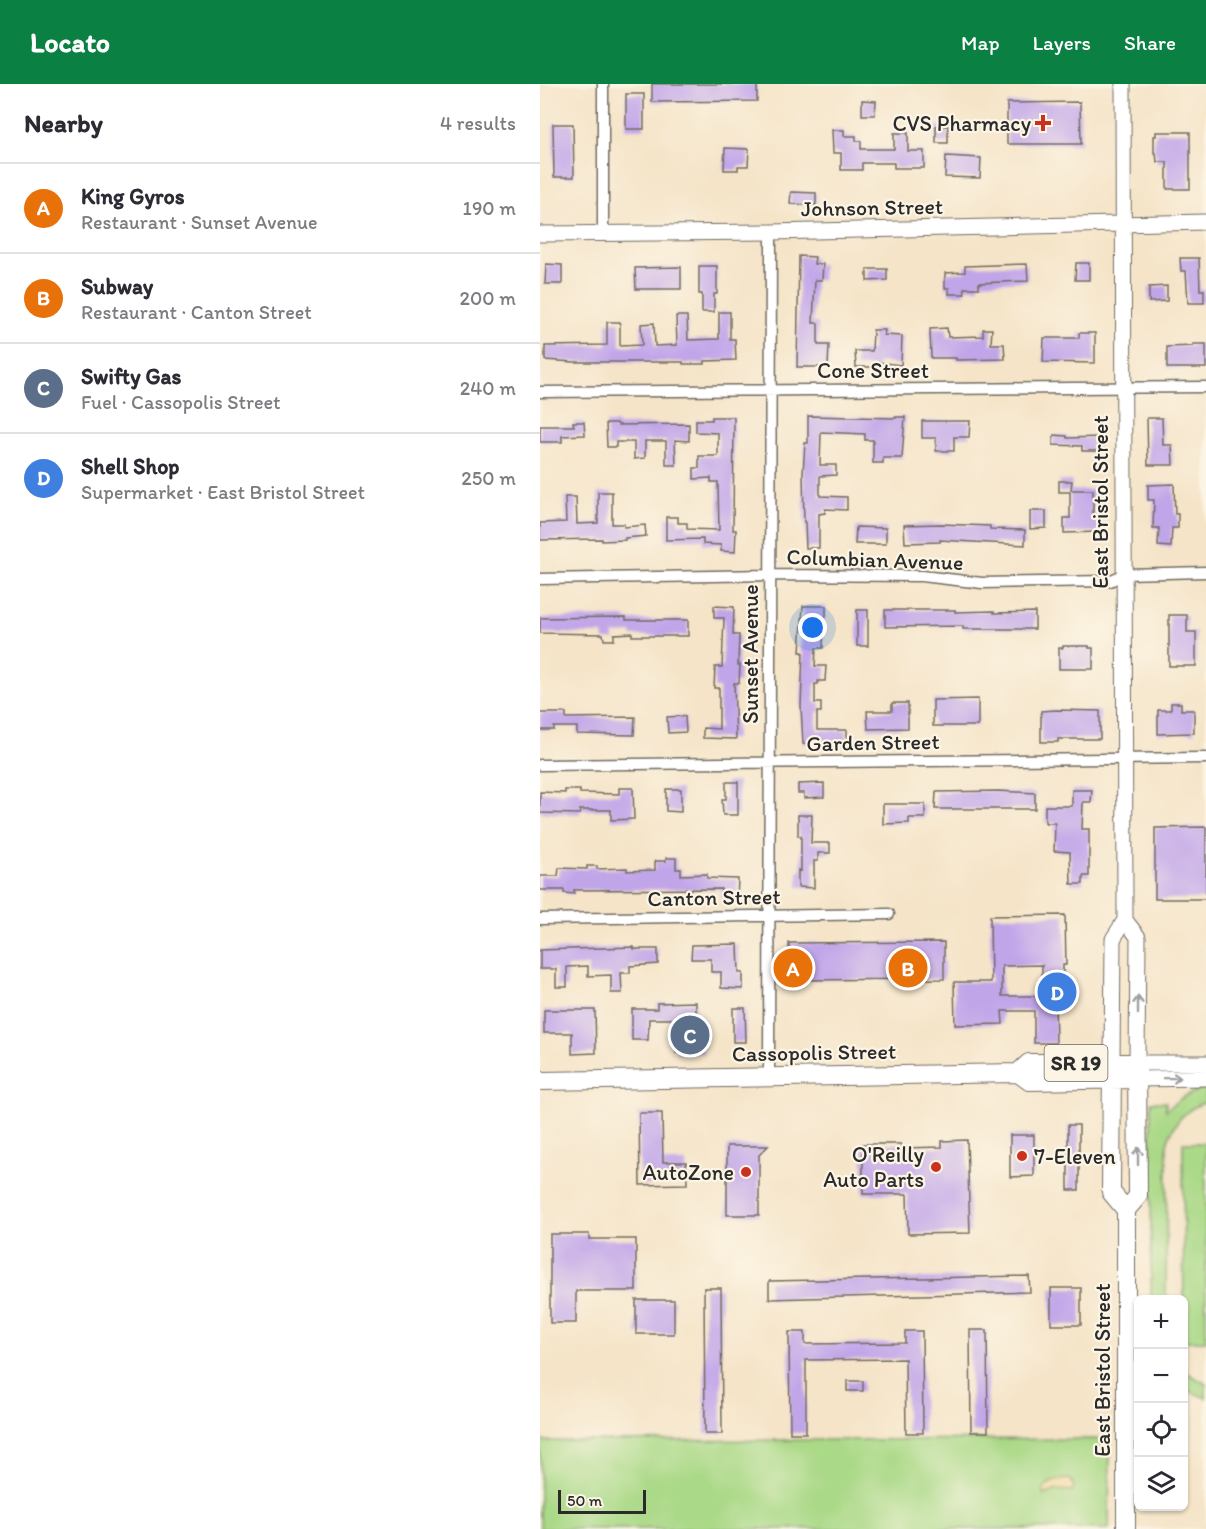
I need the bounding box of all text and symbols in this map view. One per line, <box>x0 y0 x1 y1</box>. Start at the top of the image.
text: Locato <box>30 25 110 59</box>
text: Map <box>961 30 1000 55</box>
text: Layers <box>1033 30 1091 55</box>
text: Share <box>1124 30 1176 55</box>
text: Nearby <box>24 107 103 139</box>
place label: CVS Pharmacy <box>892 110 1032 137</box>
text: 4 results <box>440 111 516 135</box>
marker: CVS Pharmacy <box>1036 116 1050 130</box>
text: King Gyros <box>81 183 185 210</box>
street label: Johnson Street <box>801 193 943 222</box>
text: A <box>37 196 50 220</box>
text: 190 m <box>463 196 516 220</box>
text: Restaurant · Sunset Avenue <box>81 210 317 234</box>
text: Subway <box>81 273 153 300</box>
text: B <box>37 286 50 310</box>
text: 200 m <box>460 286 516 310</box>
text: Restaurant · Canton Street <box>81 300 312 324</box>
street label: Cone Street <box>817 357 929 384</box>
text: Swifty Gas <box>81 363 181 390</box>
text: C <box>37 376 50 400</box>
text: 240 m <box>460 376 516 400</box>
text: Fuel · Cassopolis Street <box>81 390 281 414</box>
street label: East Bristol Street <box>1087 415 1114 589</box>
text: Shell Shop <box>81 453 179 480</box>
text: D <box>37 466 50 490</box>
text: 250 m <box>461 466 516 490</box>
text: Supermarket · East Bristol Street <box>81 480 365 504</box>
street label: Columbian Avenue <box>786 543 964 576</box>
street label: Sunset Avenue <box>737 584 764 724</box>
your location <box>798 613 827 642</box>
street label: Garden Street <box>806 728 940 757</box>
street label: Canton Street <box>647 883 781 912</box>
pin: A <box>774 946 812 990</box>
pin: B <box>888 946 928 990</box>
pin: D <box>1038 970 1076 1014</box>
one-way arrow <box>1132 995 1143 1015</box>
pin: C <box>670 1012 710 1058</box>
street label: Cassopolis Street <box>732 1038 896 1067</box>
road number: SR 19 <box>1044 1045 1108 1081</box>
one-way arrow <box>1161 1073 1181 1084</box>
place label: O'Reilly Auto Parts <box>823 1141 925 1193</box>
place label: 7-Eleven <box>1034 1143 1116 1170</box>
one-way arrow <box>1132 1147 1144 1167</box>
marker: 7-Eleven <box>1015 1149 1029 1163</box>
place label: AutoZone <box>643 1159 734 1186</box>
marker: O'Reilly Auto Parts <box>929 1160 943 1174</box>
marker: AutoZone <box>739 1165 753 1179</box>
street label: East Bristol Street <box>1089 1283 1116 1457</box>
map controls <box>1134 1295 1188 1511</box>
button: + <box>1134 1295 1188 1349</box>
button: − <box>1134 1349 1188 1403</box>
button: locate <box>1134 1403 1188 1457</box>
button: layers <box>1134 1457 1188 1511</box>
scale bar <box>558 1487 646 1514</box>
text: 50 m <box>567 1491 602 1510</box>

